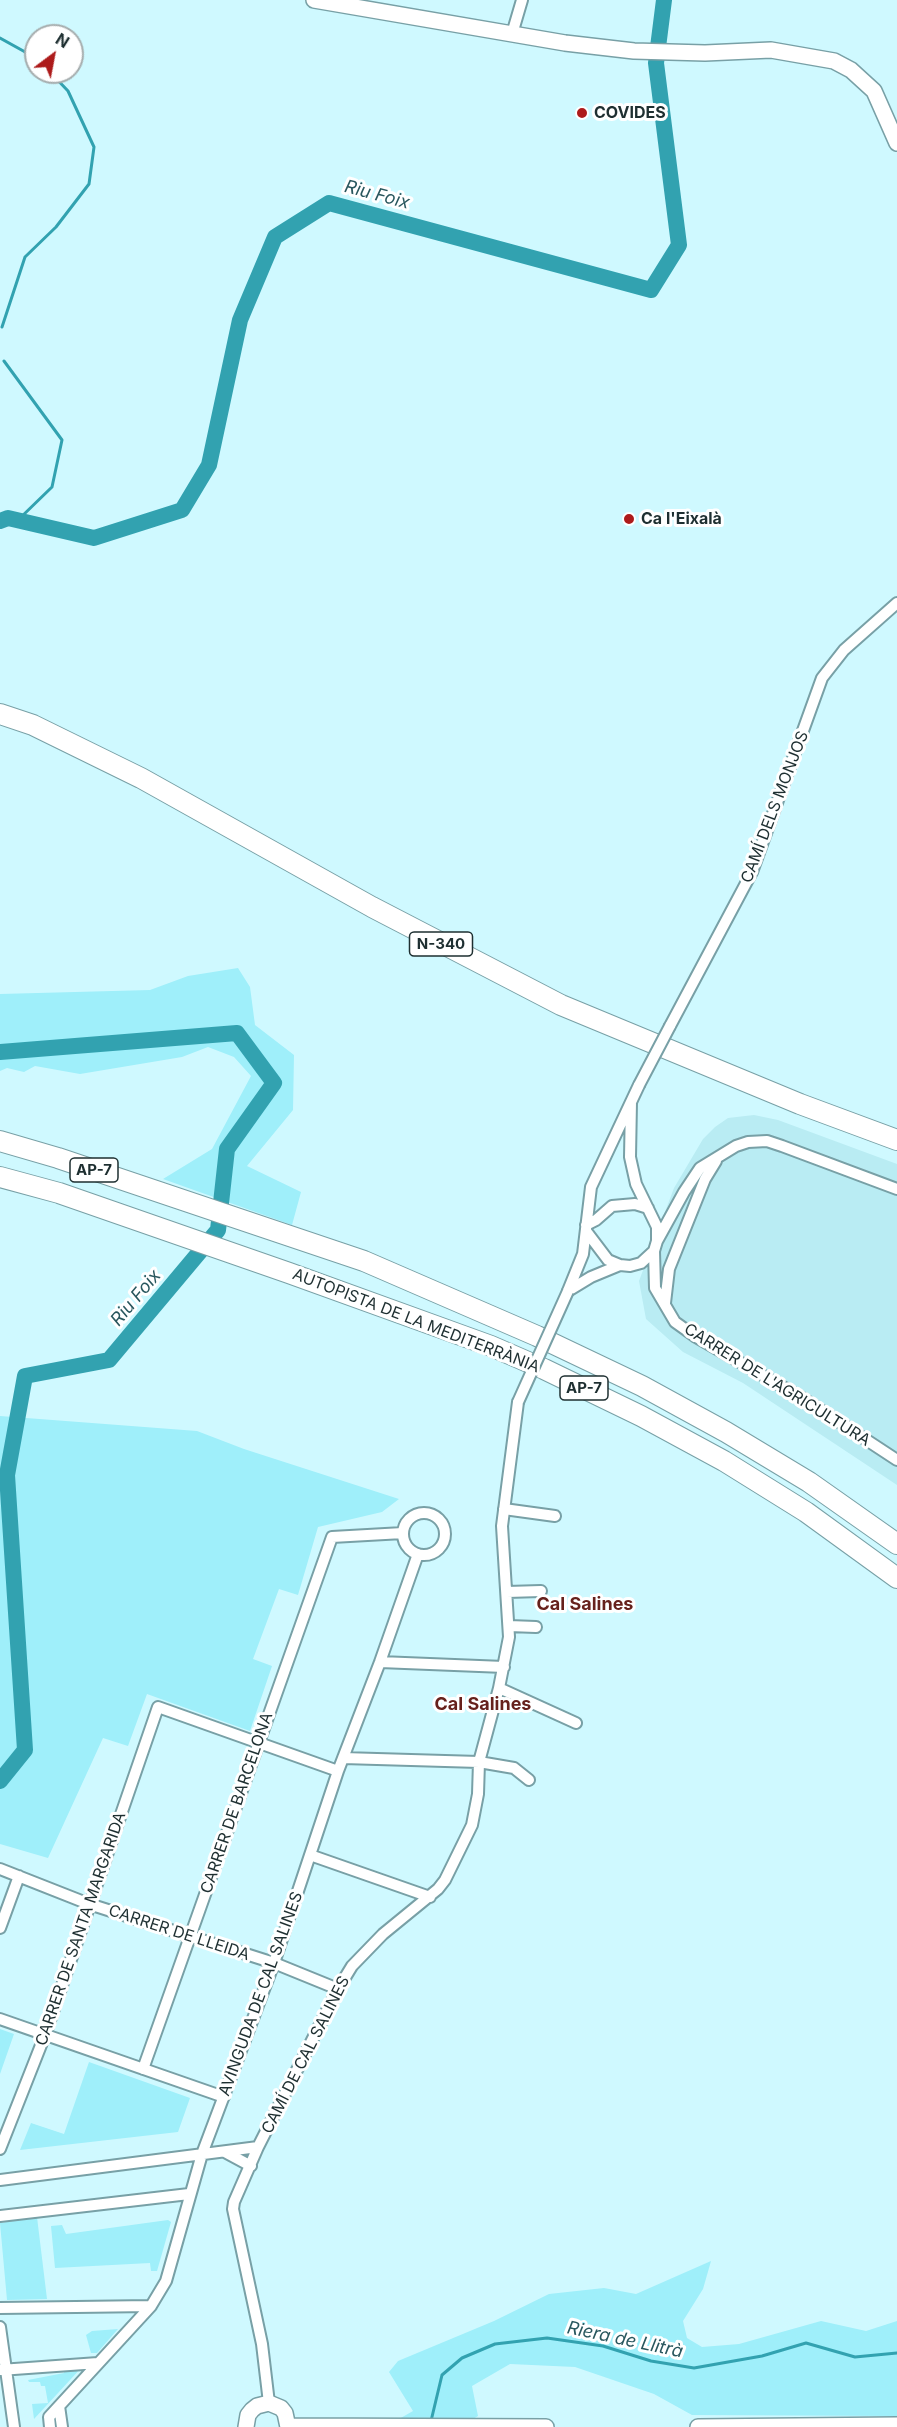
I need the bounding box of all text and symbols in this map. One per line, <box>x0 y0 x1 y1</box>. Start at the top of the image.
north arrow <box>24 24 84 84</box>
text: N <box>52 29 73 52</box>
place label: COVIDES <box>594 103 666 123</box>
marker: COVIDES <box>575 106 589 120</box>
water label: Riu Foix <box>342 176 412 214</box>
place label: Ca l'Eixalà <box>641 509 722 529</box>
marker: Ca l'Eixalà <box>622 512 636 526</box>
street label: CAMÍ DELS MONJOS <box>737 728 813 886</box>
road number: N-340 <box>410 932 472 956</box>
road number: AP-7 <box>70 1158 118 1182</box>
street label: AUTOPISTA DE LA MEDITERRÀNIA <box>290 1265 542 1377</box>
water label: Riu Foix <box>106 1266 166 1330</box>
street label: CARRER DE L'AGRICULTURA <box>680 1320 874 1450</box>
road number: AP-7 <box>560 1376 608 1400</box>
district label: Cal Salines <box>537 1594 633 1616</box>
district label: Cal Salines <box>435 1694 531 1716</box>
street label: CARRER DE BARCELONA <box>197 1710 277 1896</box>
street label: CARRER DE SANTA MARGARIDA <box>32 1810 130 2048</box>
street label: AVINGUDA DE CAL SALINES <box>215 1889 307 2099</box>
street label: CARRER DE LLEIDA <box>106 1901 252 1965</box>
street label: CAMÍ DE CAL SALINES <box>258 1973 354 2137</box>
water label: Riera de Llitrà <box>565 2317 685 2363</box>

